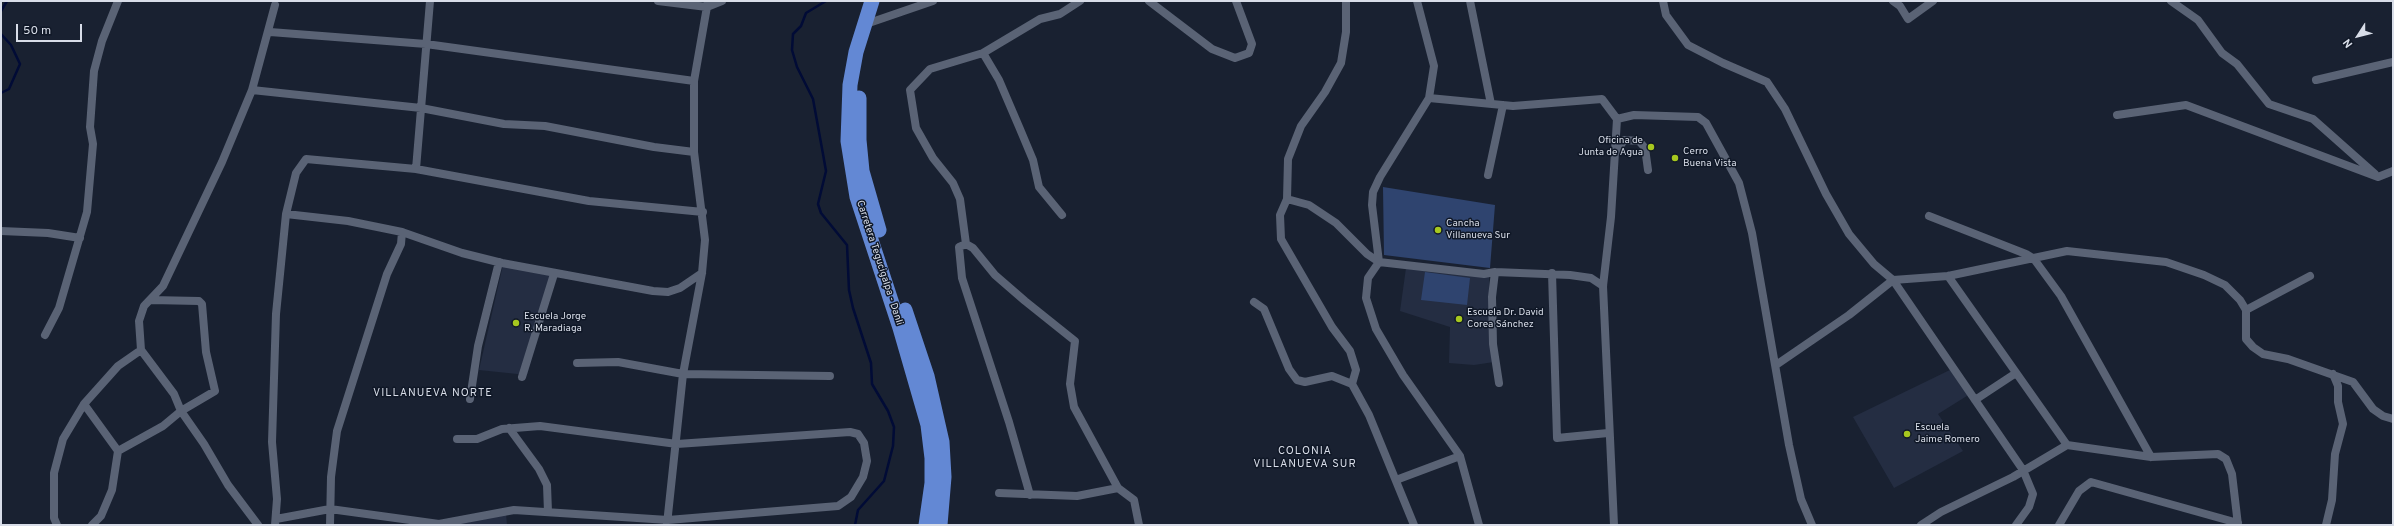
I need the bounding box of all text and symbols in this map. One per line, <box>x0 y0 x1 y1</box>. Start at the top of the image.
scale bar <box>18 16 84 42</box>
north arrow <box>2338 16 2378 56</box>
text: 50 m <box>23 23 51 39</box>
text: N <box>2340 36 2356 50</box>
place label: Oficina de Junta de Agua <box>1578 135 1643 158</box>
marker: Oficina de Junta de Agua <box>1646 142 1656 152</box>
place label: Cerro Buena Vista <box>1683 146 1736 170</box>
marker: Cerro Buena Vista <box>1670 153 1680 163</box>
street label: Carretera Tegucigalpa - Danli <box>853 199 905 327</box>
place label: Cancha Villanueva Sur <box>1446 218 1510 242</box>
marker: Cancha Villanueva Sur <box>1433 225 1443 235</box>
place label: Escuela Dr. David Corea Sánchez <box>1467 307 1544 330</box>
place label: Escuela Jorge R. Maradiaga <box>524 311 586 334</box>
marker: Escuela Dr. David Corea Sánchez <box>1454 314 1464 324</box>
marker: Escuela Jorge R. Maradiaga <box>511 318 521 328</box>
district label: VILLANUEVA NORTE <box>373 387 493 401</box>
place label: Escuela Jaime Romero <box>1915 422 1980 446</box>
marker: Escuela Jaime Romero <box>1902 429 1912 439</box>
district label: COLONIA VILLANUEVA SUR <box>1253 445 1357 471</box>

